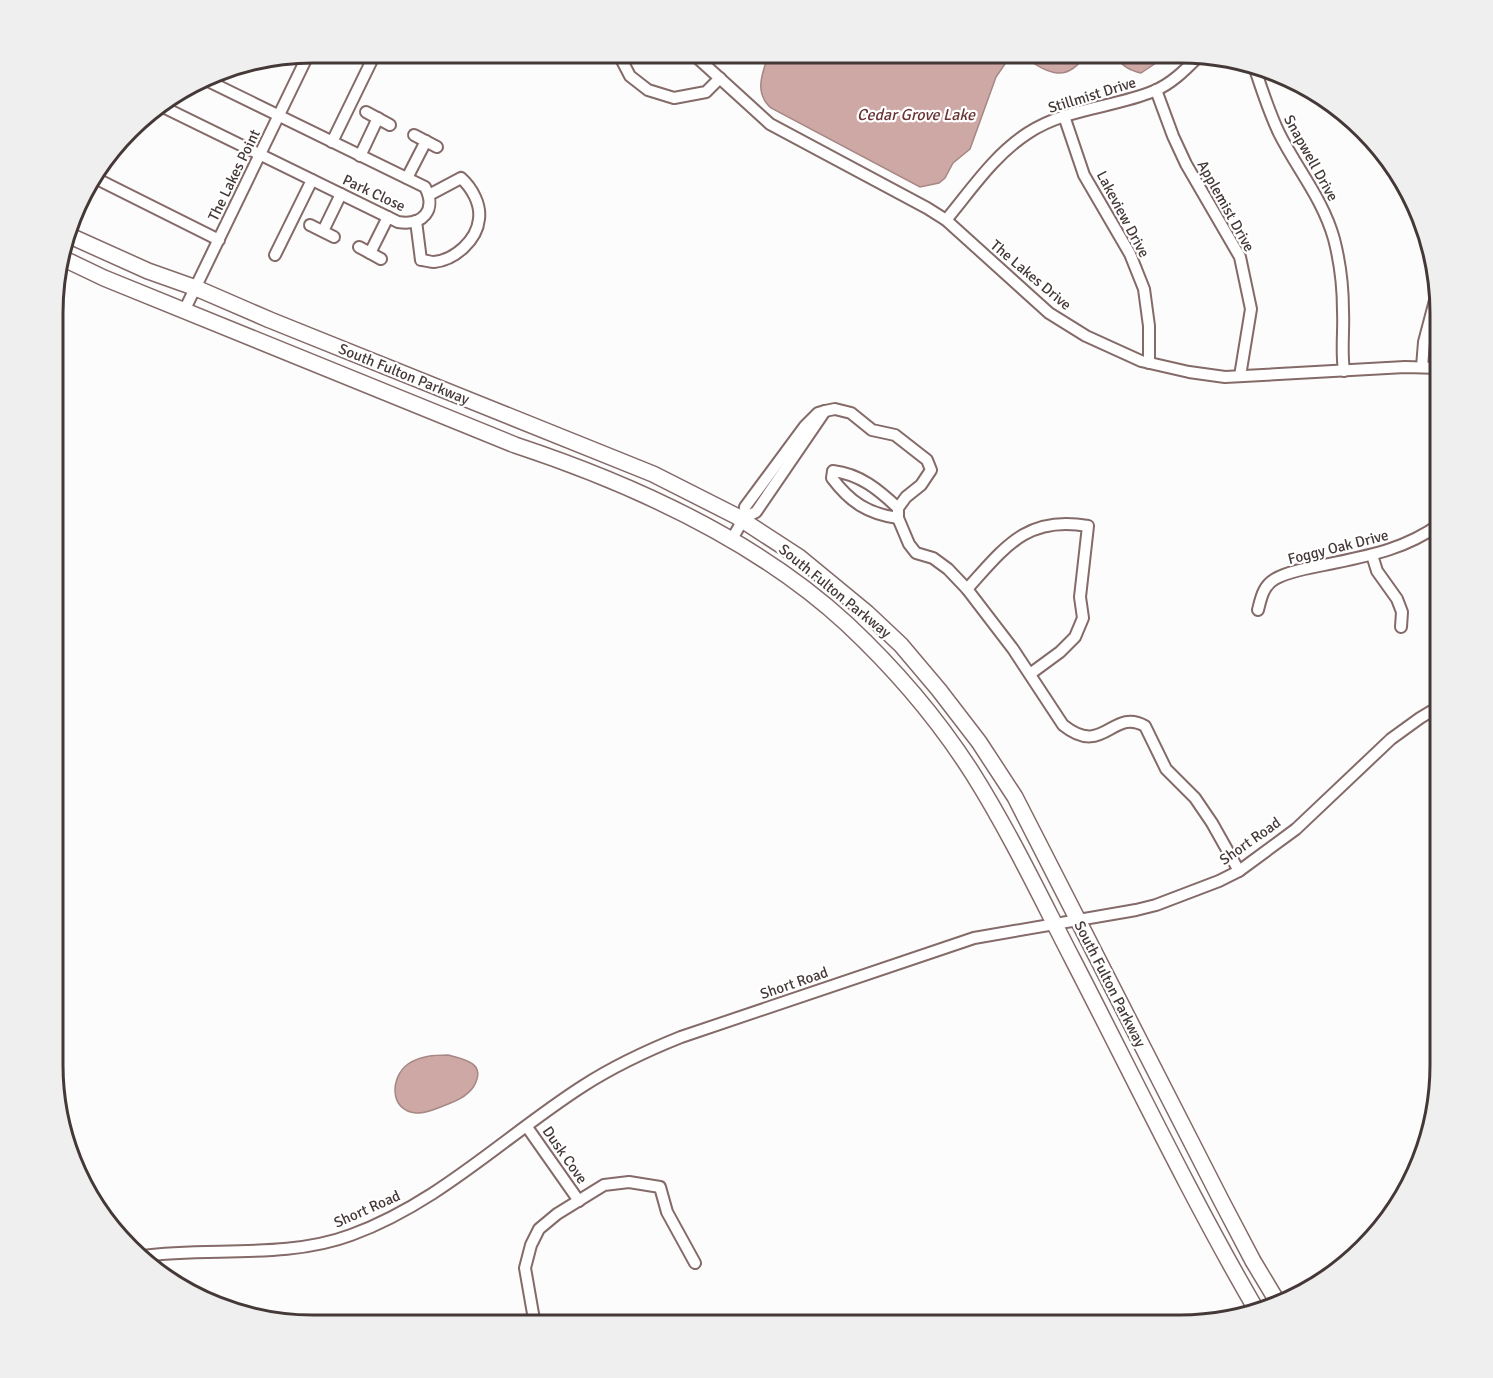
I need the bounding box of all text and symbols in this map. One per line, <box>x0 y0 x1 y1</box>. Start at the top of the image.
street label: Stillmist Drive <box>1046 73 1138 117</box>
water label: Cedar Grove Lake <box>857 105 976 125</box>
street label: Snapwell Drive <box>1280 112 1342 204</box>
street label: The Lakes Point <box>204 126 264 224</box>
street label: Applemist Drive <box>1194 157 1258 255</box>
street label: Lakeview Drive <box>1093 168 1153 260</box>
street label: Park Close <box>340 171 408 215</box>
street label: The Lakes Drive <box>987 236 1075 314</box>
street label: South Fulton Parkway <box>336 340 472 408</box>
street label: Foggy Oak Drive <box>1286 526 1390 568</box>
street label: South Fulton Parkway <box>775 540 895 642</box>
street label: Short Road <box>1216 813 1284 869</box>
street label: South Fulton Parkway <box>1070 918 1150 1050</box>
street label: Short Road <box>758 963 830 1003</box>
street label: Dusk Cove <box>539 1123 591 1187</box>
street label: Short Road <box>331 1186 403 1232</box>

